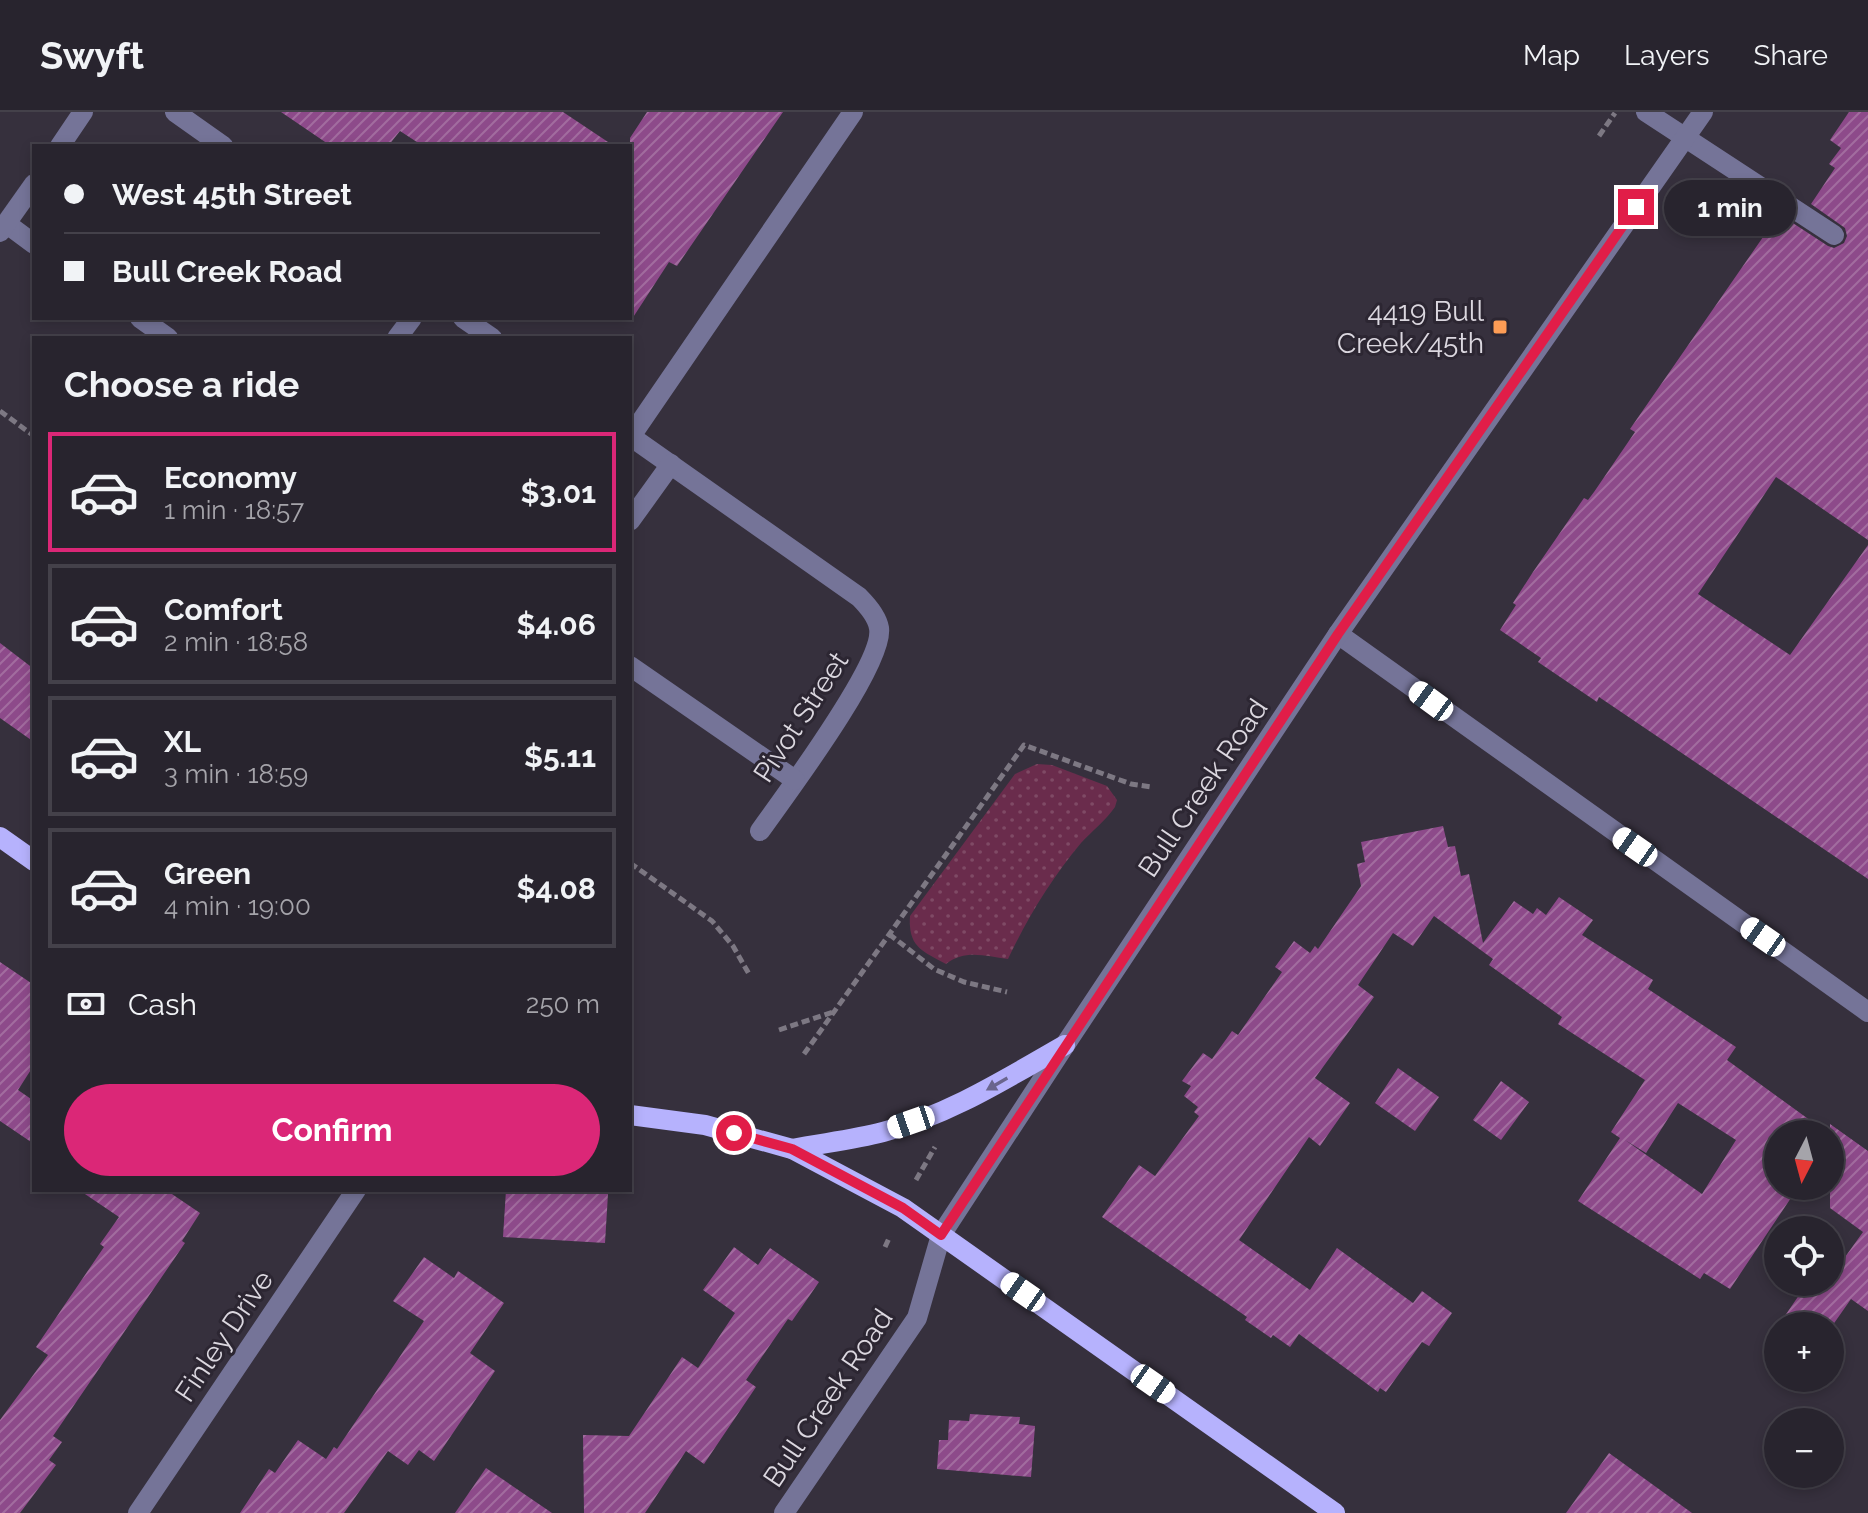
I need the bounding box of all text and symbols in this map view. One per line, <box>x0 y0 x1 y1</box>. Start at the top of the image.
text: Swyft <box>40 33 144 78</box>
text: Map <box>1523 39 1580 72</box>
text: Layers <box>1624 39 1710 72</box>
text: Share <box>1754 39 1828 72</box>
text: West 45th Street <box>112 177 352 212</box>
callout: 1 min <box>1664 179 1796 235</box>
route end <box>1618 189 1654 225</box>
text: 1 min <box>1697 193 1763 223</box>
text: Bull Creek Road <box>112 254 342 289</box>
place label: 4419 Bull Creek/45th <box>1337 295 1484 360</box>
marker: 4419 Bull Creek/45th <box>1491 318 1509 336</box>
text: Choose a ride <box>64 363 299 405</box>
icon: car <box>68 456 140 528</box>
text: Economy <box>164 460 297 495</box>
text: $3.01 <box>520 475 596 510</box>
text: 1 min · 18:57 <box>164 495 304 525</box>
icon: car <box>68 588 140 660</box>
text: Comfort <box>164 592 283 627</box>
text: $4.06 <box>516 607 596 642</box>
text: 2 min · 18:58 <box>164 627 308 657</box>
street label: Pivot Street <box>747 645 856 788</box>
car <box>1405 677 1457 725</box>
street label: Bull Creek Road <box>1131 693 1275 883</box>
icon: car <box>68 720 140 792</box>
text: XL <box>164 724 201 759</box>
text: $5.11 <box>524 739 596 774</box>
text: 3 min · 18:59 <box>164 759 308 789</box>
car <box>1608 823 1662 871</box>
icon: car <box>68 852 140 924</box>
text: Green <box>164 856 251 891</box>
text: $4.08 <box>517 871 596 906</box>
text: 4 min · 19:00 <box>164 891 311 921</box>
car <box>1736 913 1790 961</box>
icon: cash <box>64 982 108 1026</box>
text: Cash <box>128 987 197 1022</box>
text: 250 m <box>526 989 600 1019</box>
one-way arrow <box>986 1076 1008 1090</box>
button: Confirm <box>64 1084 600 1176</box>
car <box>884 1103 938 1141</box>
route start <box>716 1115 752 1151</box>
north arrow <box>1764 1120 1844 1200</box>
map controls <box>1764 1120 1844 1488</box>
button: locate <box>1764 1216 1844 1296</box>
street label: Finley Drive <box>168 1264 280 1408</box>
car <box>996 1268 1050 1316</box>
street label: Bull Creek Road <box>756 1303 900 1493</box>
button: + <box>1764 1312 1844 1392</box>
car <box>1126 1360 1180 1408</box>
button: − <box>1764 1408 1844 1488</box>

